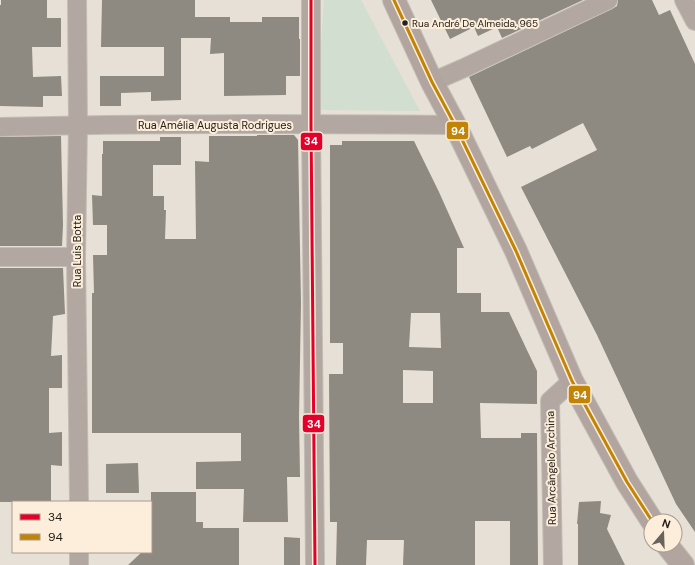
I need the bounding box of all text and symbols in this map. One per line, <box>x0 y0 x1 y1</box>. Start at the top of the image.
place label: Rua André De Almeida, 965 <box>412 17 538 30</box>
marker: Rua André De Almeida, 965 <box>400 18 410 28</box>
street label: Rua Amélia Augusta Rodrigues <box>138 118 292 132</box>
line badge: 94 <box>446 121 469 140</box>
text: 94 <box>451 124 465 138</box>
line badge: 34 <box>300 132 323 151</box>
text: 34 <box>304 134 318 148</box>
street label: Rua Luis Botta <box>70 215 84 287</box>
line badge: 94 <box>568 385 591 404</box>
text: 94 <box>573 388 587 402</box>
street label: Rua Arcângelo Archina <box>543 411 559 525</box>
line badge: 34 <box>302 414 325 433</box>
text: 34 <box>307 417 321 431</box>
legend <box>12 501 152 553</box>
text: 34 <box>48 509 62 525</box>
north arrow <box>643 513 683 553</box>
text: N <box>660 516 672 531</box>
text: 94 <box>48 529 63 545</box>

